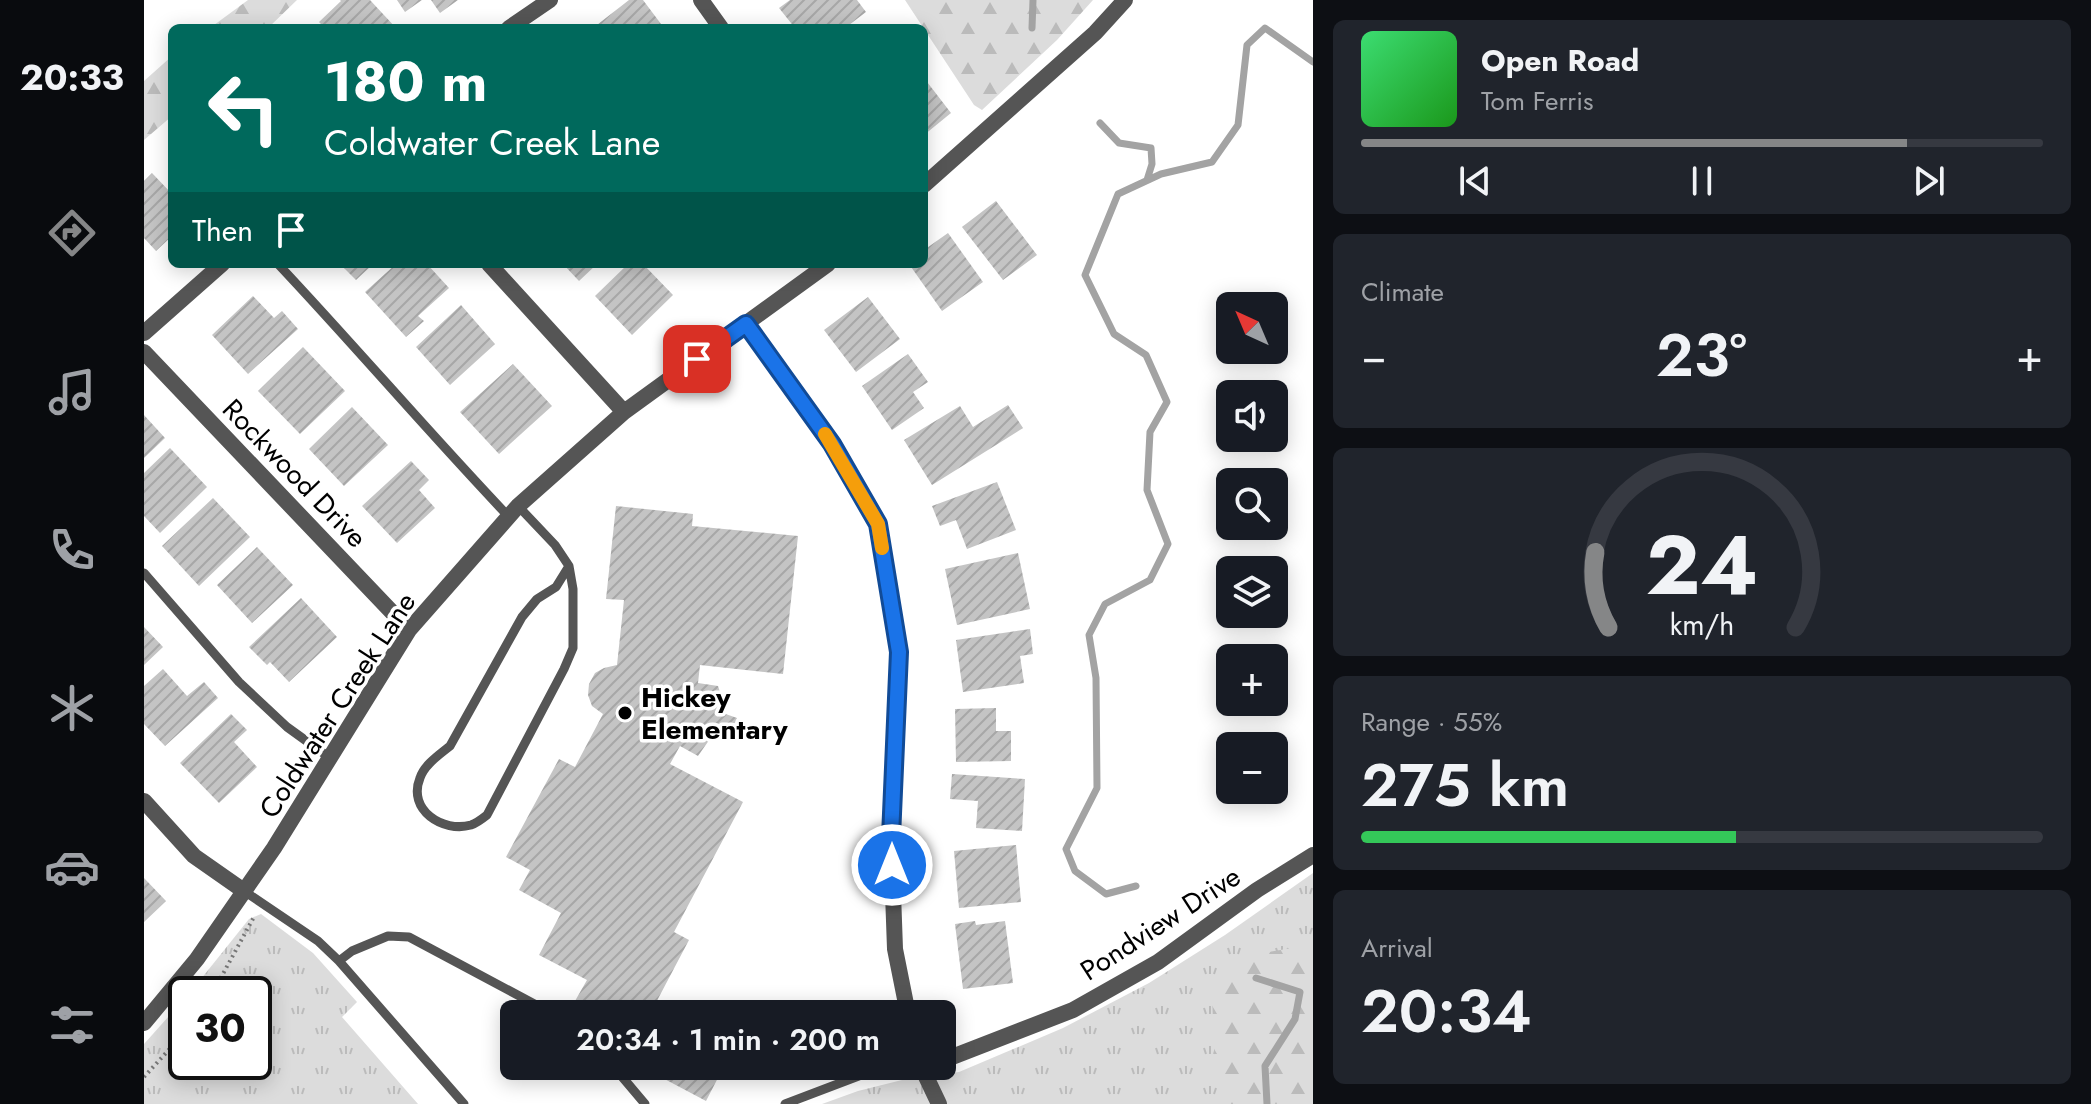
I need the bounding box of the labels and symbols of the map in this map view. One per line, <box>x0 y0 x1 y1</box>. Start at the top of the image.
north arrow <box>1216 292 1288 364</box>
pin <box>663 325 731 393</box>
street label: Rockwood Drive <box>213 390 376 557</box>
street label: Coldwater Creek Lane <box>249 584 426 826</box>
place label: Hickey Elementary <box>641 677 788 750</box>
marker: Hickey Elementary <box>616 704 634 722</box>
position arrow <box>850 823 934 907</box>
street label: Pondview Drive <box>1072 856 1248 991</box>
speed limit sign: 30 <box>168 976 272 1080</box>

